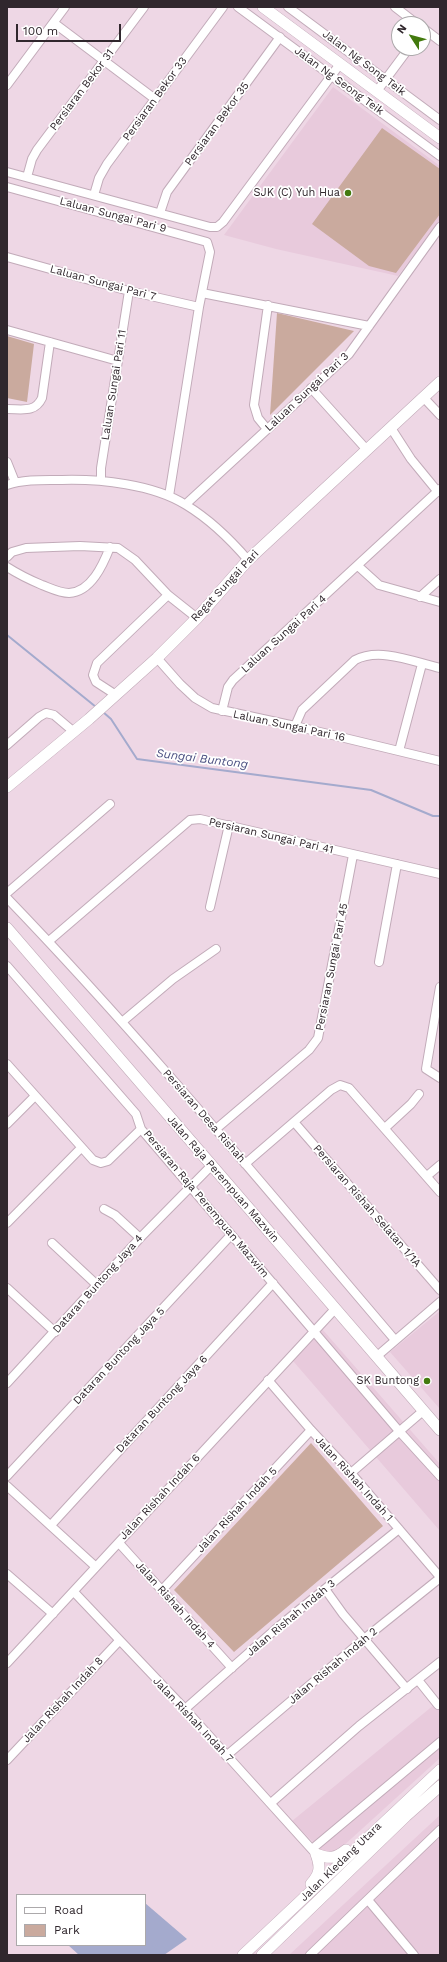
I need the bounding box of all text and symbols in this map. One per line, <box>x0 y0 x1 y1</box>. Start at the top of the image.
scale bar <box>18 16 123 42</box>
north arrow <box>391 16 431 56</box>
text: 100 m <box>23 24 58 38</box>
street label: Jalan Ng Song Teik <box>320 27 408 99</box>
street label: Jalan Ng Seong Teik <box>292 44 386 118</box>
street label: Persiaran Bekor 31 <box>47 47 117 133</box>
street label: Persiaran Bekor 33 <box>120 54 190 144</box>
street label: Persiaran Bekor 35 <box>182 79 252 169</box>
place label: SJK (C) Yuh Hua <box>253 186 340 200</box>
marker: SJK (C) Yuh Hua <box>343 188 353 198</box>
street label: Laluan Sungai Pari 9 <box>58 194 168 236</box>
street label: Laluan Sungai Pari 7 <box>48 262 158 304</box>
street label: Laluan Sungai Pari 11 <box>99 329 129 441</box>
street label: Laluan Sungai Pari 3 <box>262 350 352 434</box>
street label: Regat Sungai Pari <box>188 547 262 625</box>
street label: Laluan Sungai Pari 4 <box>239 592 329 676</box>
street label: Laluan Sungai Pari 16 <box>232 708 346 744</box>
water label: Sungai Buntong <box>155 746 249 772</box>
street label: Persiaran Sungai Pari 41 <box>207 815 335 857</box>
street label: Persiaran Sungai Pari 45 <box>313 902 351 1032</box>
street label: Persiaran Desa Rishah <box>160 1067 248 1165</box>
street label: Jalan Raja Perempuan Mazwin <box>164 1113 282 1245</box>
street label: Persiaran Raja Perempuan Mazwim <box>140 1128 272 1280</box>
street label: Persiaran Rishah Selatan 1/1A <box>310 1142 424 1270</box>
street label: Dataran Buntong Jaya 4 <box>50 1232 146 1336</box>
street label: Dataran Buntong Jaya 5 <box>71 1305 167 1407</box>
street label: Dataran Buntong Jaya 6 <box>113 1353 211 1455</box>
place label: SK Buntong <box>356 1374 419 1388</box>
marker: SK Buntong <box>422 1376 432 1386</box>
street label: Jalan Rishah Indah 1 <box>312 1434 396 1524</box>
street label: Jalan Rishah Indah 6 <box>117 1451 203 1543</box>
street label: Jalan Rishah Indah 5 <box>194 1465 280 1555</box>
street label: Jalan Rishah Indah 4 <box>132 1559 218 1651</box>
street label: Jalan Rishah Indah 3 <box>244 1577 338 1659</box>
street label: Jalan Rishah Indah 2 <box>286 1625 380 1707</box>
street label: Jalan Rishah Indah 8 <box>20 1654 106 1746</box>
street label: Jalan Rishah Indah 7 <box>150 1675 236 1765</box>
street label: Jalan Kledang Utara <box>298 1820 384 1904</box>
legend <box>16 1894 146 1946</box>
text: Road <box>54 1903 83 1917</box>
text: Park <box>54 1923 80 1937</box>

